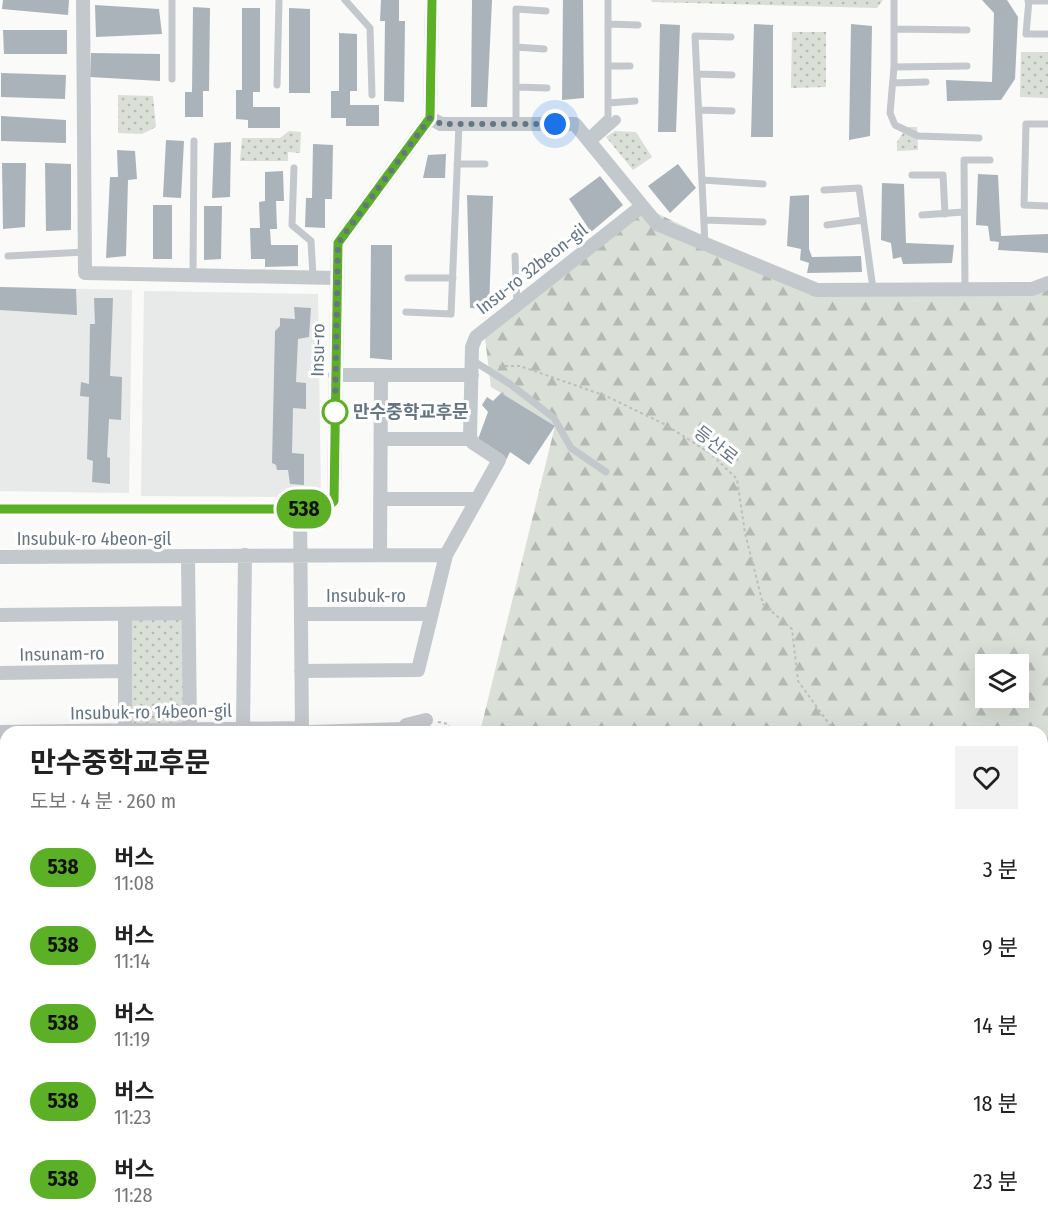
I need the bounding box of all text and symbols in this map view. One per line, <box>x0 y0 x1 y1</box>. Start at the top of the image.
your location <box>540 109 570 139</box>
street label: Insu-ro 32beon-gil <box>472 219 592 319</box>
street label: Insu-ro <box>307 323 329 377</box>
marker: 만수중학교후문 <box>322 399 348 425</box>
place label: 만수중학교후문 <box>353 401 469 423</box>
street label: 등산로 <box>690 421 742 469</box>
line badge: 538 <box>270 490 338 528</box>
text: 538 <box>288 496 320 522</box>
street label: Insubuk-ro 4beon-gil <box>17 528 172 550</box>
street label: Insubuk-ro <box>326 585 406 607</box>
street label: Insunam-ro <box>19 642 105 666</box>
map controls <box>975 654 1029 708</box>
button: layers <box>975 654 1029 708</box>
street label: Insubuk-ro 14beon-gil <box>70 700 232 724</box>
text: 만수중학교후문 <box>30 746 210 779</box>
button: heart <box>955 746 1018 809</box>
text: 도보 · 4 분 · 260 m <box>30 789 176 813</box>
text: 버스 <box>114 844 154 871</box>
text: 538 <box>47 854 79 880</box>
text: 3 분 <box>983 856 1018 883</box>
text: 11:08 <box>114 871 154 895</box>
text: 버스 <box>114 922 154 949</box>
text: 538 <box>47 932 79 958</box>
text: 9 분 <box>982 934 1018 961</box>
text: 11:14 <box>114 949 150 973</box>
text: 버스 <box>114 1000 154 1027</box>
text: 538 <box>47 1010 79 1036</box>
text: 14 분 <box>973 1012 1018 1039</box>
text: 11:19 <box>114 1027 150 1051</box>
text: 버스 <box>114 1078 154 1105</box>
text: 538 <box>47 1088 79 1114</box>
text: 18 분 <box>973 1090 1018 1117</box>
text: 11:23 <box>114 1105 151 1129</box>
text: 버스 <box>114 1156 154 1183</box>
text: 538 <box>47 1166 79 1192</box>
text: 23 분 <box>973 1168 1018 1195</box>
text: 11:28 <box>114 1183 152 1207</box>

